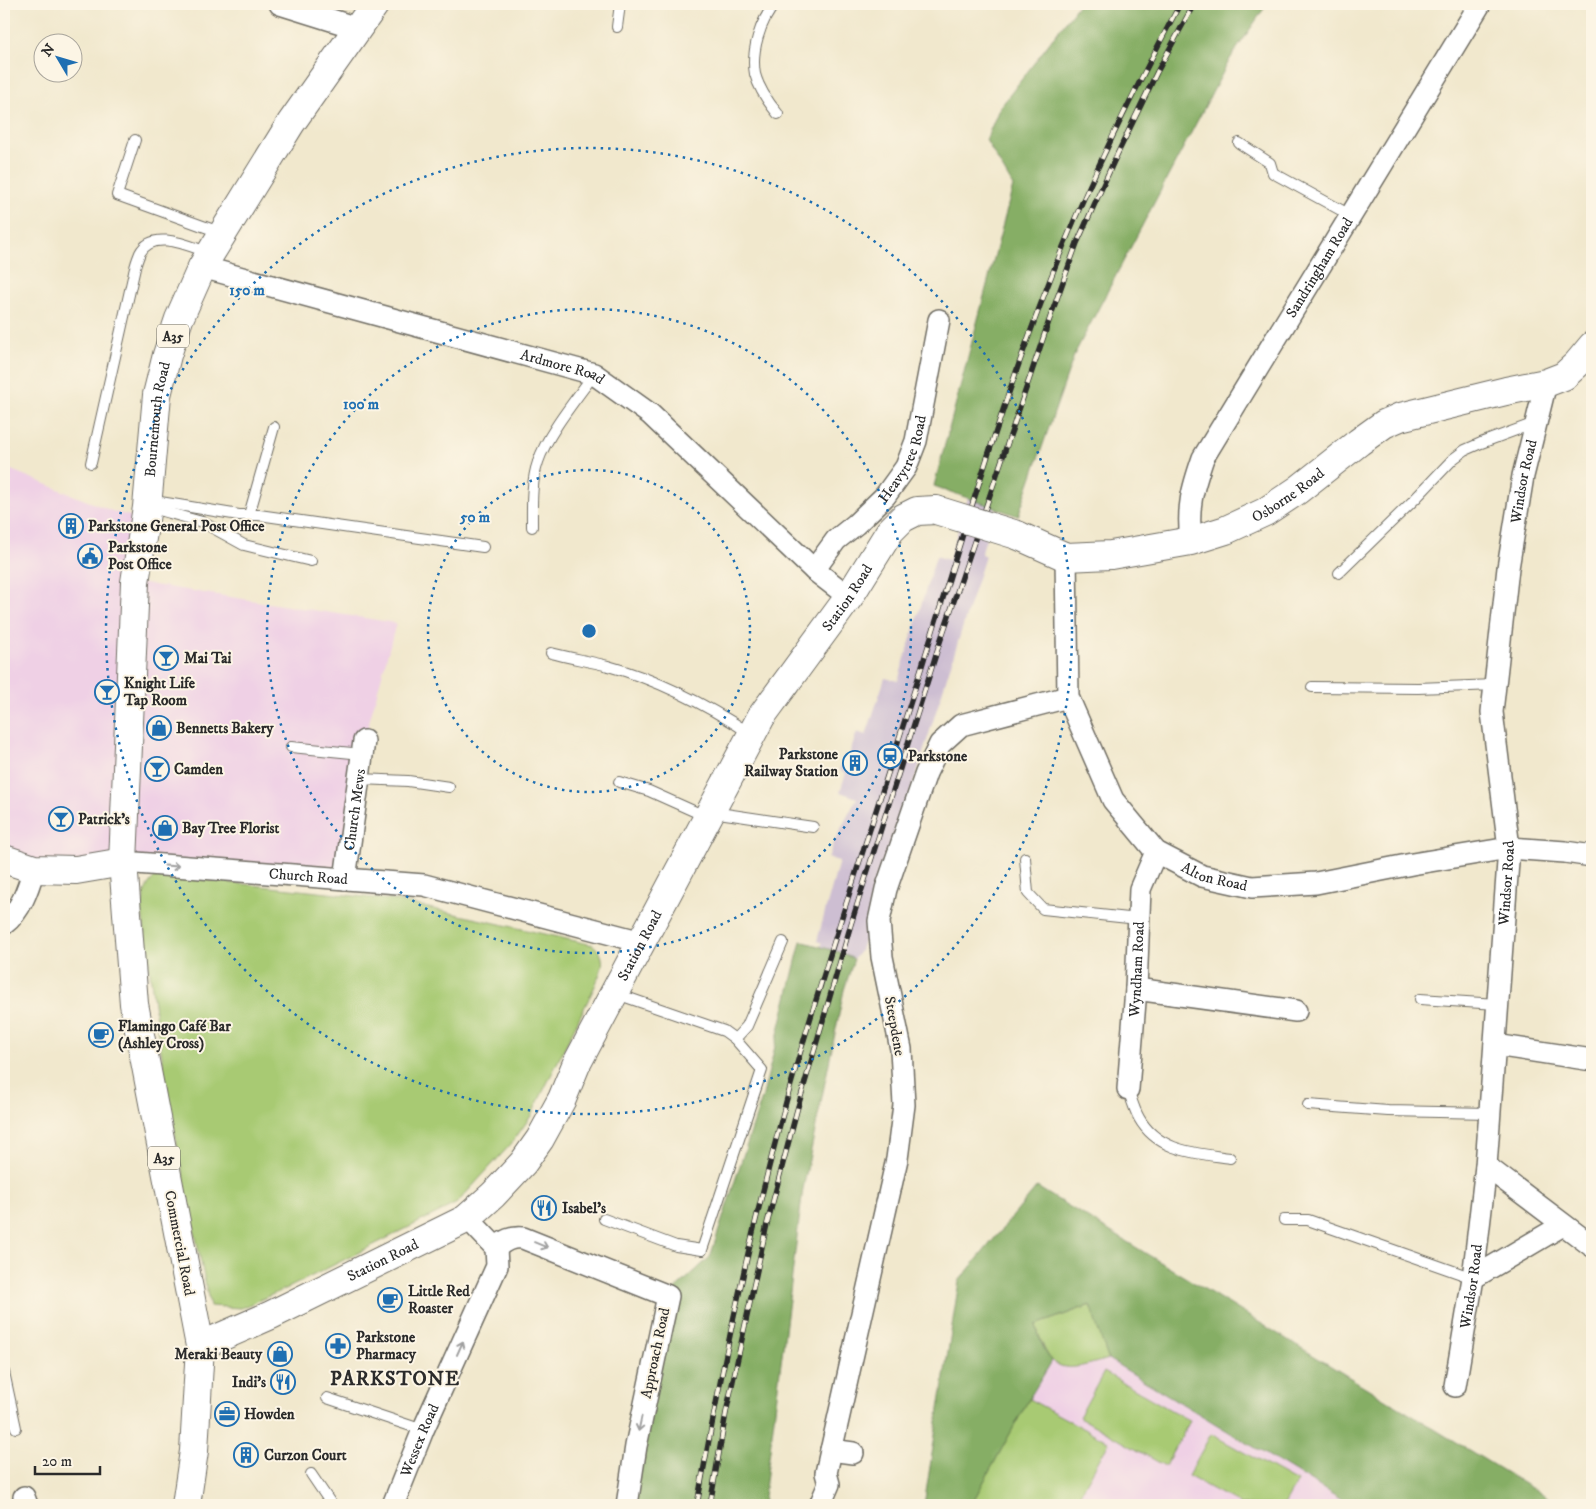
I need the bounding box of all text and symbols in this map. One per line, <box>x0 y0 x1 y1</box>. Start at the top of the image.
north arrow <box>32 32 82 82</box>
text: N <box>38 40 59 61</box>
street label: Sandringham Road <box>1282 214 1358 321</box>
text: 150 m <box>229 281 265 300</box>
road number: A35 <box>157 324 189 348</box>
street label: Ardmore Road <box>518 345 609 389</box>
street label: Bournemouth Road <box>141 359 175 478</box>
text: 100 m <box>343 395 380 414</box>
street label: Heavytree Road <box>874 413 931 507</box>
street label: Windsor Road <box>1506 437 1542 526</box>
street label: Osborne Road <box>1249 464 1329 527</box>
text: 50 m <box>459 508 491 527</box>
building icon: Parkstone General Post Office <box>58 513 84 539</box>
place label: Parkstone General Post Office <box>88 517 265 536</box>
place label: Parkstone Post Office <box>108 538 173 574</box>
public building icon: Parkstone Post Office <box>77 543 103 569</box>
street label: Station Road <box>818 560 877 635</box>
centre of rings <box>580 622 598 640</box>
bar icon: Mai Tai <box>153 645 179 671</box>
place label: Mai Tai <box>184 649 232 668</box>
place label: Knight Life Tap Room <box>123 674 196 710</box>
bar icon: Knight Life Tap Room <box>94 679 120 705</box>
shop icon: Bennetts Bakery <box>146 715 172 741</box>
place label: Bennetts Bakery <box>176 719 274 738</box>
station icon: Parkstone <box>877 743 903 769</box>
place label: Parkstone Railway Station <box>744 745 839 781</box>
place label: Parkstone <box>908 747 968 766</box>
building icon: Parkstone Railway Station <box>842 750 868 776</box>
bar icon: Camden <box>144 756 170 782</box>
place label: Camden <box>174 760 223 779</box>
street label: Church Mews <box>340 768 370 852</box>
bar icon: Patrick's <box>48 806 74 832</box>
place label: Patrick's <box>78 810 130 829</box>
shop icon: Bay Tree Florist <box>152 815 178 841</box>
place label: Bay Tree Florist <box>182 819 280 838</box>
street label: Windsor Road <box>1494 839 1519 927</box>
street label: Alton Road <box>1178 858 1250 896</box>
one-way arrow <box>164 861 180 870</box>
street label: Church Road <box>268 864 349 889</box>
street label: Station Road <box>613 907 667 984</box>
street label: Wyndham Road <box>1125 921 1149 1019</box>
street label: Steepdene <box>880 995 909 1057</box>
place label: Flamingo Café Bar (Ashley Cross) <box>118 1017 231 1053</box>
cafe icon: Flamingo Café Bar (Ashley Cross) <box>88 1022 114 1048</box>
road number: A35 <box>148 1146 180 1170</box>
street label: Commercial Road <box>160 1189 199 1298</box>
restaurant icon: Isabel's <box>531 1195 557 1221</box>
place label: Isabel's <box>562 1199 606 1218</box>
street label: Station Road <box>344 1235 422 1286</box>
one-way arrow <box>532 1241 548 1250</box>
street label: Windsor Road <box>1456 1243 1487 1331</box>
place label: Little Red Roaster <box>408 1282 470 1318</box>
cafe icon: Little Red Roaster <box>377 1287 403 1313</box>
street label: Approach Road <box>637 1305 674 1400</box>
place label: Parkstone Pharmacy <box>356 1328 417 1364</box>
pharmacy icon: Parkstone Pharmacy <box>325 1333 351 1359</box>
shop icon: Meraki Beauty <box>267 1341 293 1367</box>
one-way arrow <box>456 1341 465 1356</box>
place label: Meraki Beauty <box>175 1345 263 1364</box>
district label: PARKSTONE <box>330 1367 460 1392</box>
restaurant icon: Indi's <box>270 1369 296 1395</box>
place label: Indi's <box>232 1373 266 1392</box>
street label: Wessex Road <box>396 1400 444 1480</box>
office icon: Howden <box>214 1401 240 1427</box>
place label: Howden <box>244 1405 295 1424</box>
one-way arrow <box>635 1415 645 1431</box>
building icon: Curzon Court <box>233 1442 259 1468</box>
scale bar <box>35 1444 100 1476</box>
place label: Curzon Court <box>264 1446 347 1465</box>
text: 20 m <box>42 1452 72 1471</box>

